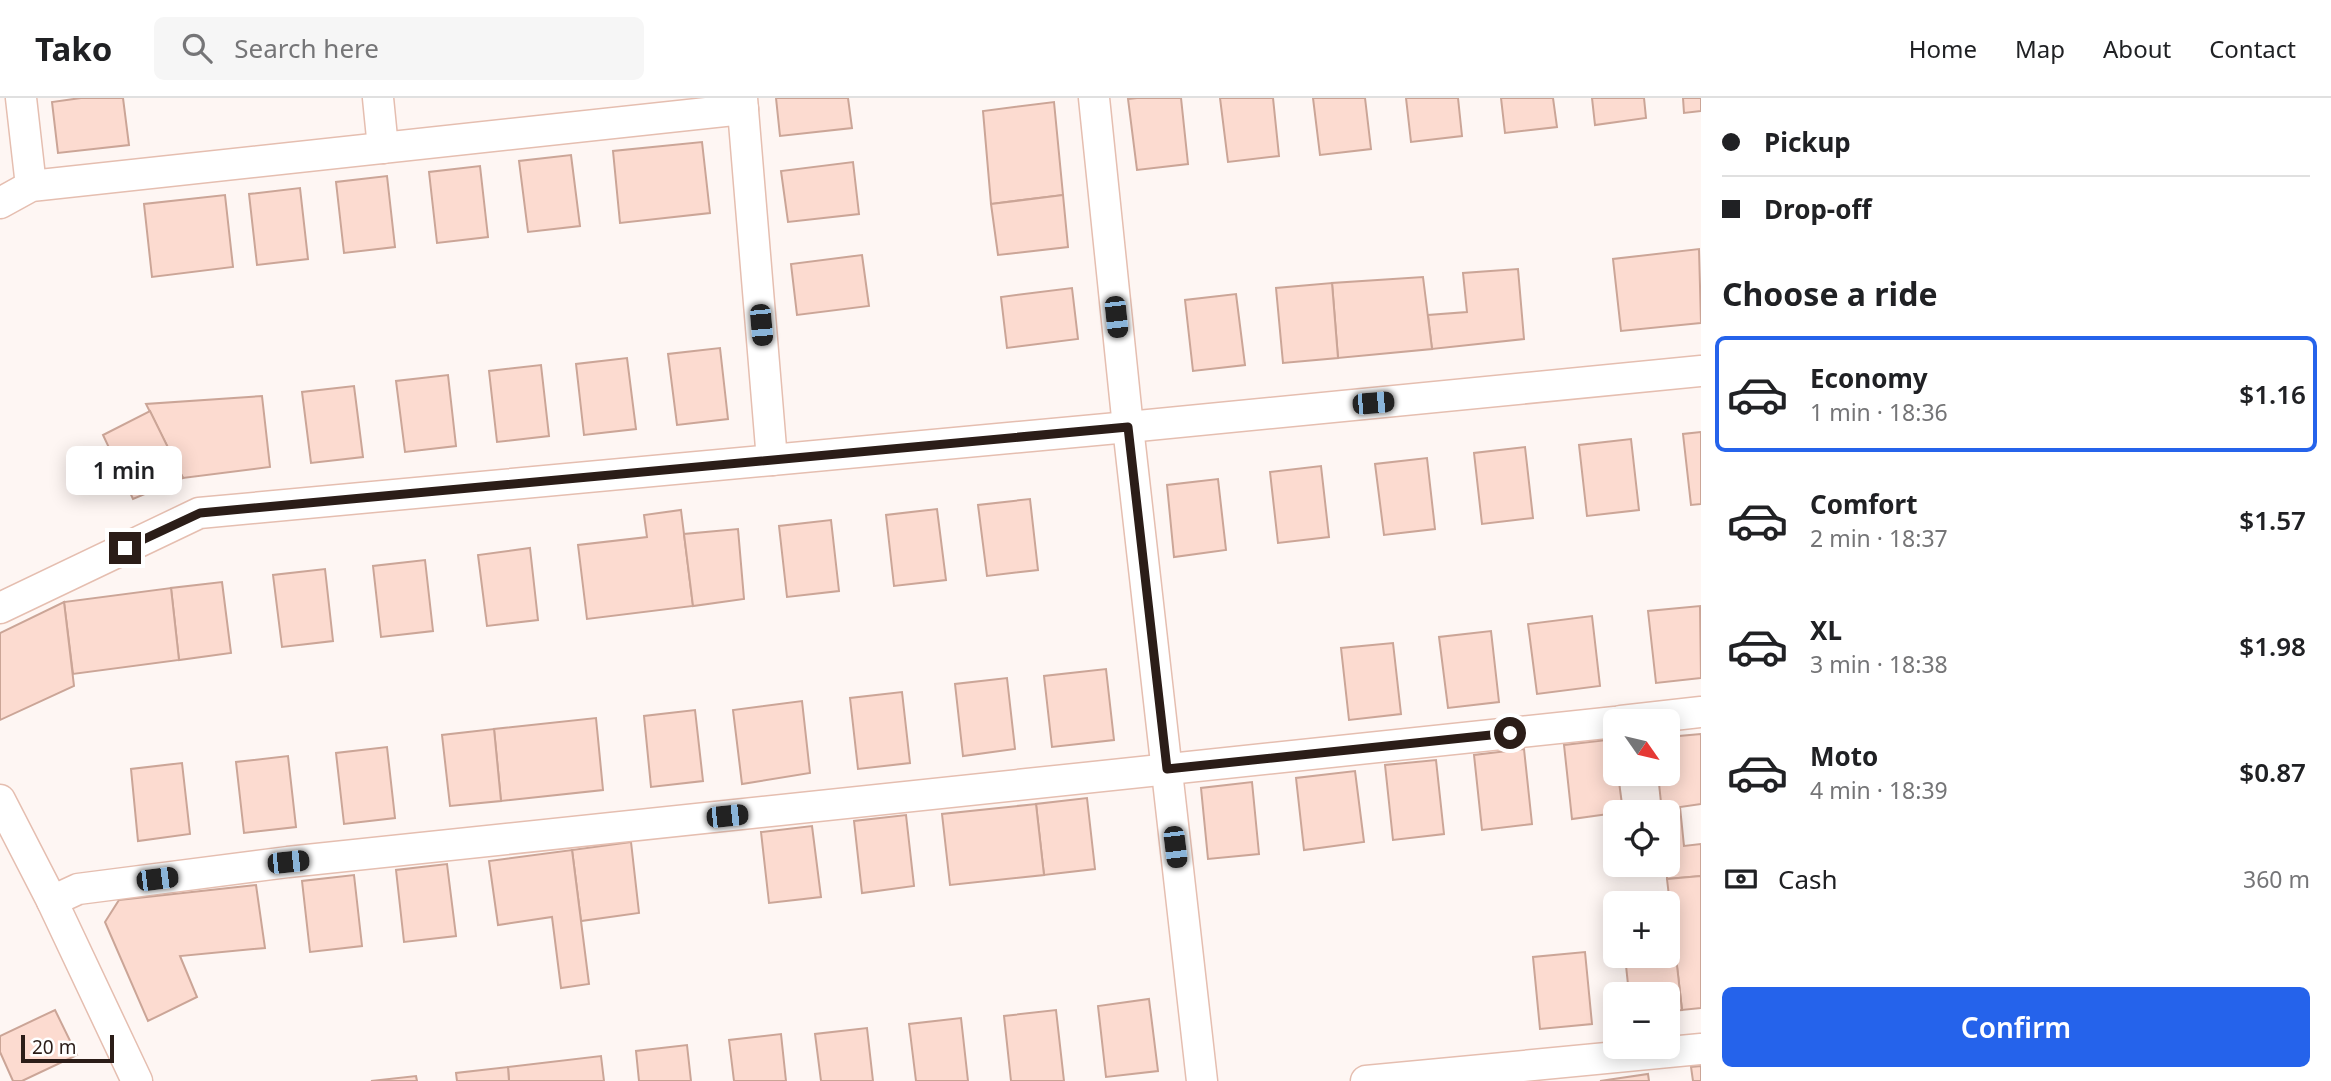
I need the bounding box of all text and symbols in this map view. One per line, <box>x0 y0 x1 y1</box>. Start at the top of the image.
search box <box>154 17 644 80</box>
text: Tako <box>35 26 112 71</box>
icon: search <box>178 29 216 67</box>
text: Search here <box>234 30 379 66</box>
text: Home <box>1909 32 1977 65</box>
text: Map <box>2015 32 2065 65</box>
text: About <box>2103 32 2171 65</box>
text: Contact <box>2209 32 2296 65</box>
text: Pickup <box>1764 124 1851 160</box>
text: Drop-off <box>1764 191 1871 227</box>
text: Choose a ride <box>1722 272 1938 315</box>
car <box>1104 295 1129 339</box>
car <box>749 303 774 347</box>
text: Economy <box>1810 360 1928 396</box>
icon: car <box>1726 363 1789 426</box>
text: $1.16 <box>2239 376 2306 412</box>
car <box>1352 391 1395 415</box>
text: 1 min · 18:36 <box>1810 396 1948 428</box>
callout: 1 min <box>67 447 183 496</box>
text: 1 min <box>93 454 155 486</box>
text: Comfort <box>1810 486 1918 522</box>
icon: car <box>1726 489 1789 552</box>
text: $1.57 <box>2239 502 2306 538</box>
text: 2 min · 18:37 <box>1810 522 1948 554</box>
route end <box>109 532 141 564</box>
text: XL <box>1810 612 1842 648</box>
icon: car <box>1726 615 1789 678</box>
text: $1.98 <box>2239 628 2306 664</box>
text: 3 min · 18:38 <box>1810 648 1948 680</box>
north arrow <box>1603 709 1680 786</box>
map controls <box>1603 709 1680 1059</box>
route start <box>1494 717 1526 749</box>
text: Moto <box>1810 738 1878 774</box>
icon: car <box>1726 741 1789 804</box>
text: $0.87 <box>2239 754 2306 790</box>
text: 4 min · 18:39 <box>1810 774 1948 806</box>
button: locate <box>1603 800 1680 877</box>
car <box>706 803 749 829</box>
car <box>1163 825 1188 869</box>
car <box>267 849 310 875</box>
icon: cash <box>1722 860 1760 898</box>
text: Cash <box>1778 861 1838 897</box>
text: 360 m <box>2243 863 2310 895</box>
car <box>135 866 180 892</box>
button: + <box>1603 891 1680 968</box>
button: − <box>1603 982 1680 1059</box>
button: Confirm <box>1722 987 2310 1067</box>
scale bar <box>21 1032 114 1064</box>
text: 20 m <box>32 1034 76 1060</box>

